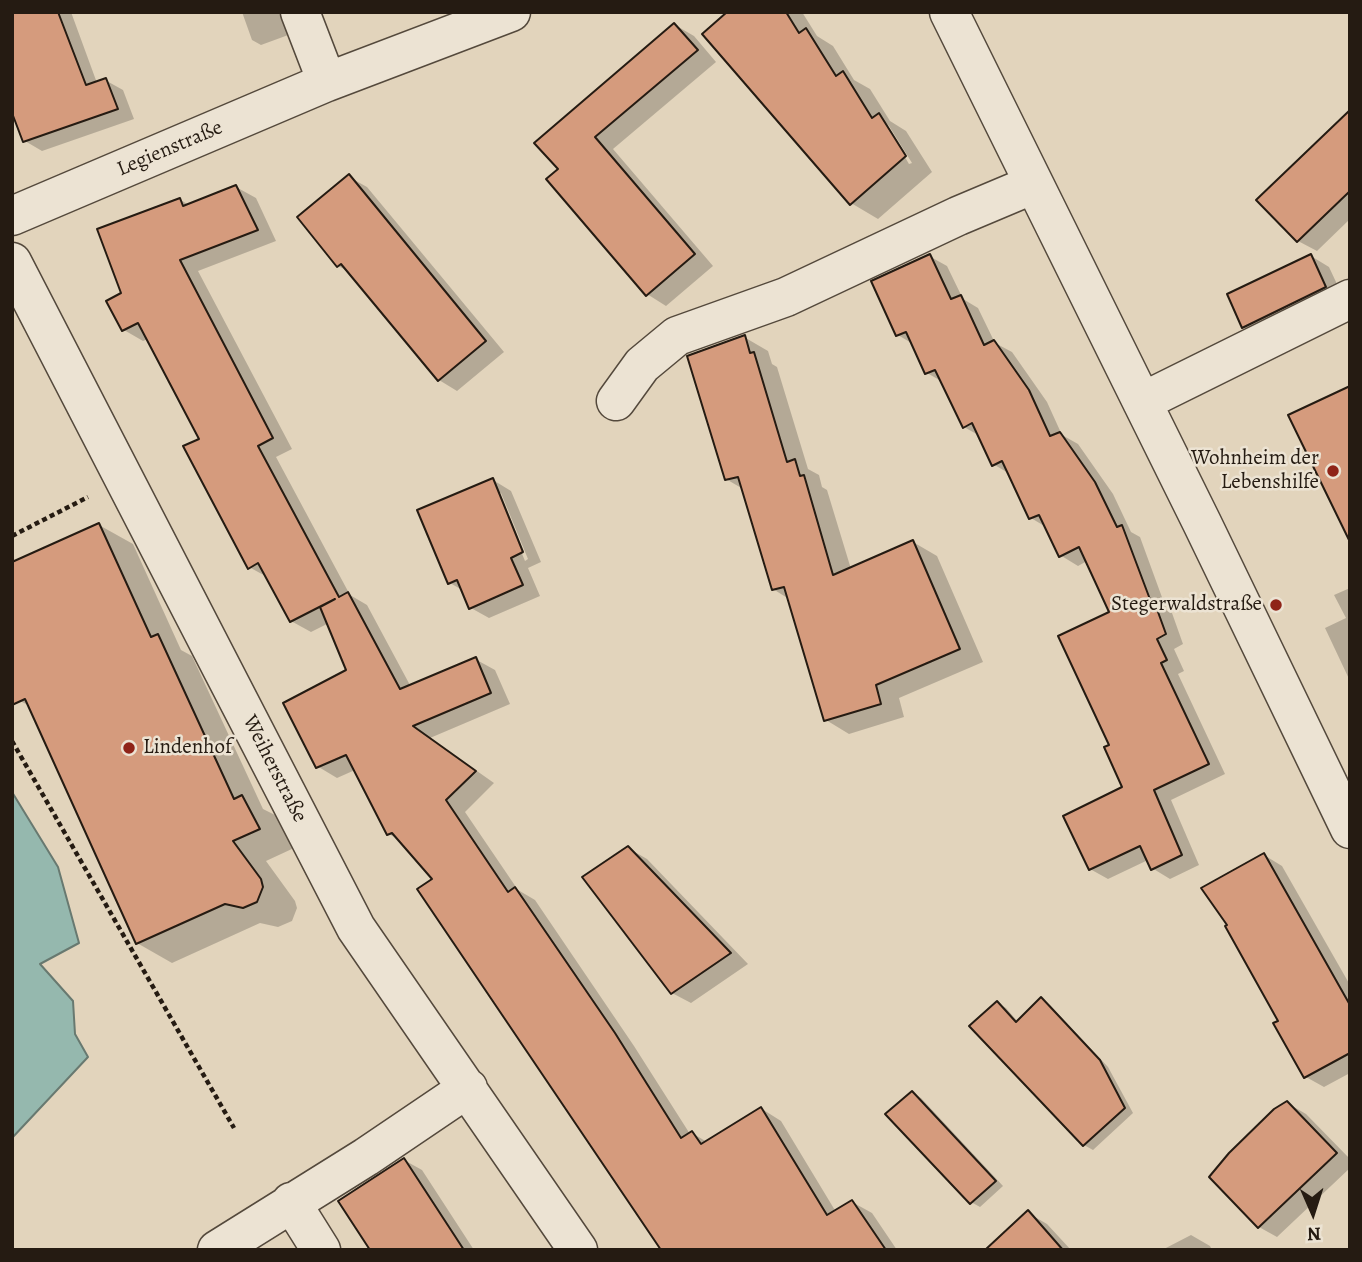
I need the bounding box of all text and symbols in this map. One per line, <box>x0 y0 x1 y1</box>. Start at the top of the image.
street label: Legienstraße <box>114 116 226 182</box>
place label: Wohnheim der Lebenshilfe <box>1191 446 1319 496</box>
marker: Wohnheim der Lebenshilfe <box>1325 463 1341 479</box>
place label: Stegerwaldstraße <box>1111 592 1262 618</box>
marker: Stegerwaldstraße <box>1268 597 1284 613</box>
street label: Weiherstraße <box>236 711 312 827</box>
place label: Lindenhof <box>143 735 232 761</box>
marker: Lindenhof <box>121 740 137 756</box>
north arrow <box>1278 1178 1348 1248</box>
text: N <box>1307 1221 1322 1247</box>

